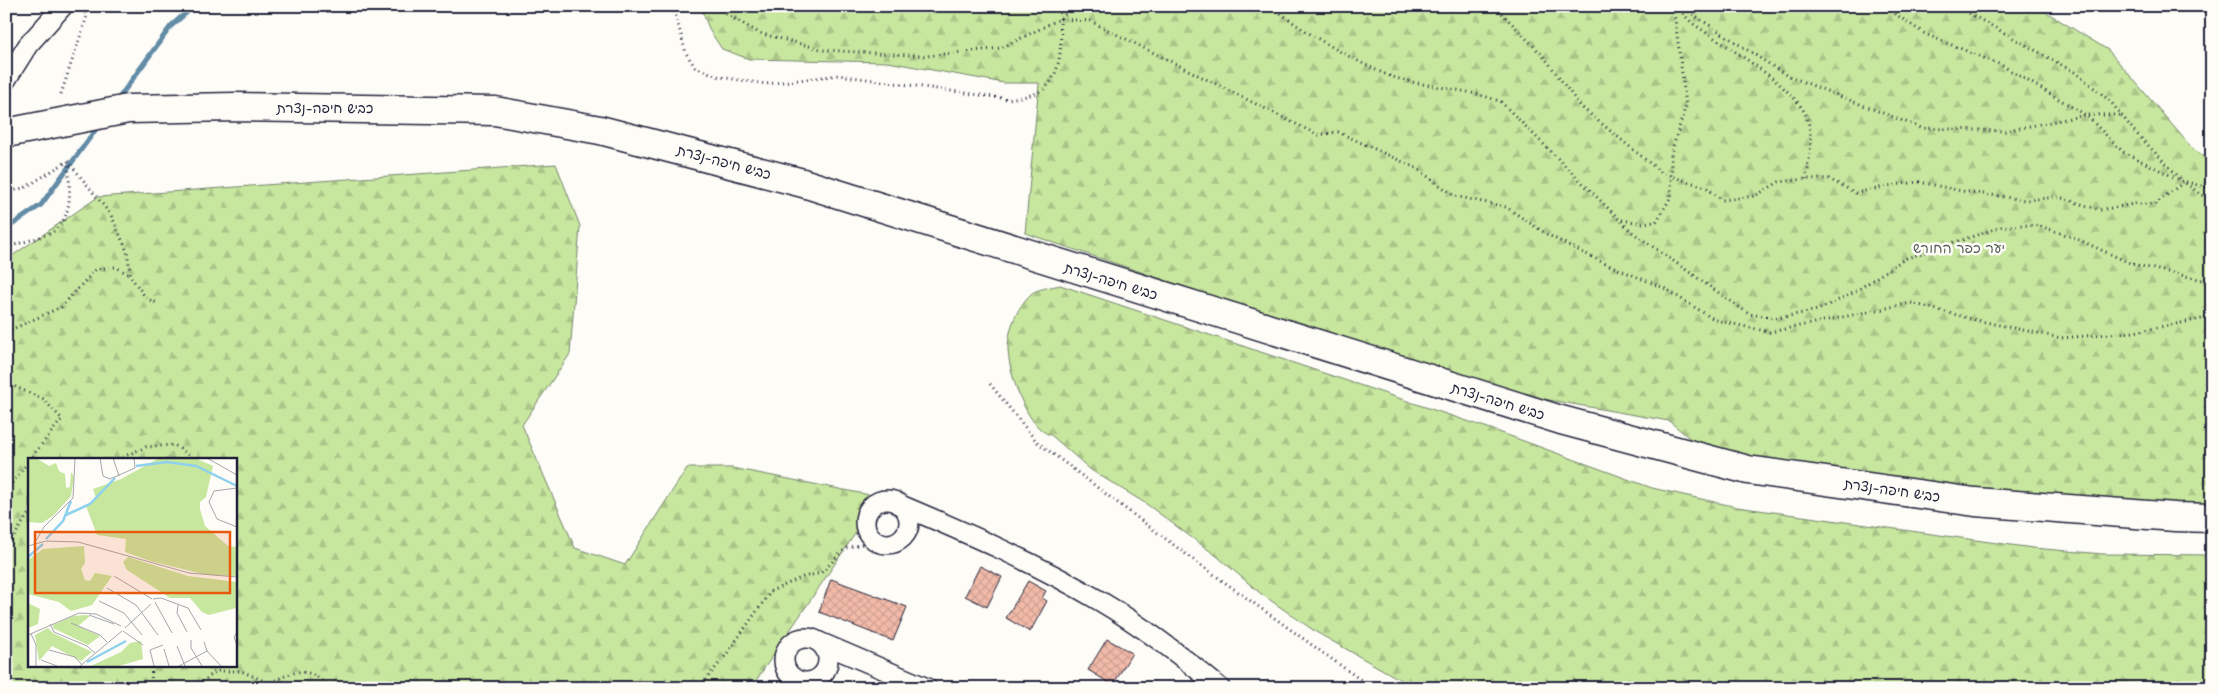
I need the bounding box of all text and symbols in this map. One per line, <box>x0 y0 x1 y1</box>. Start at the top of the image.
street label: כביש חיפה-נצרת <box>276 99 373 117</box>
street label: כביש חיפה-נצרת <box>674 141 773 183</box>
park label: יער כפר החורש <box>1913 239 2005 257</box>
street label: כביש חיפה-נצרת <box>1061 258 1160 304</box>
street label: כביש חיפה-נצרת <box>1448 378 1547 424</box>
inset map <box>28 458 236 666</box>
street label: כביש חיפה-נצרת <box>1842 474 1941 506</box>

